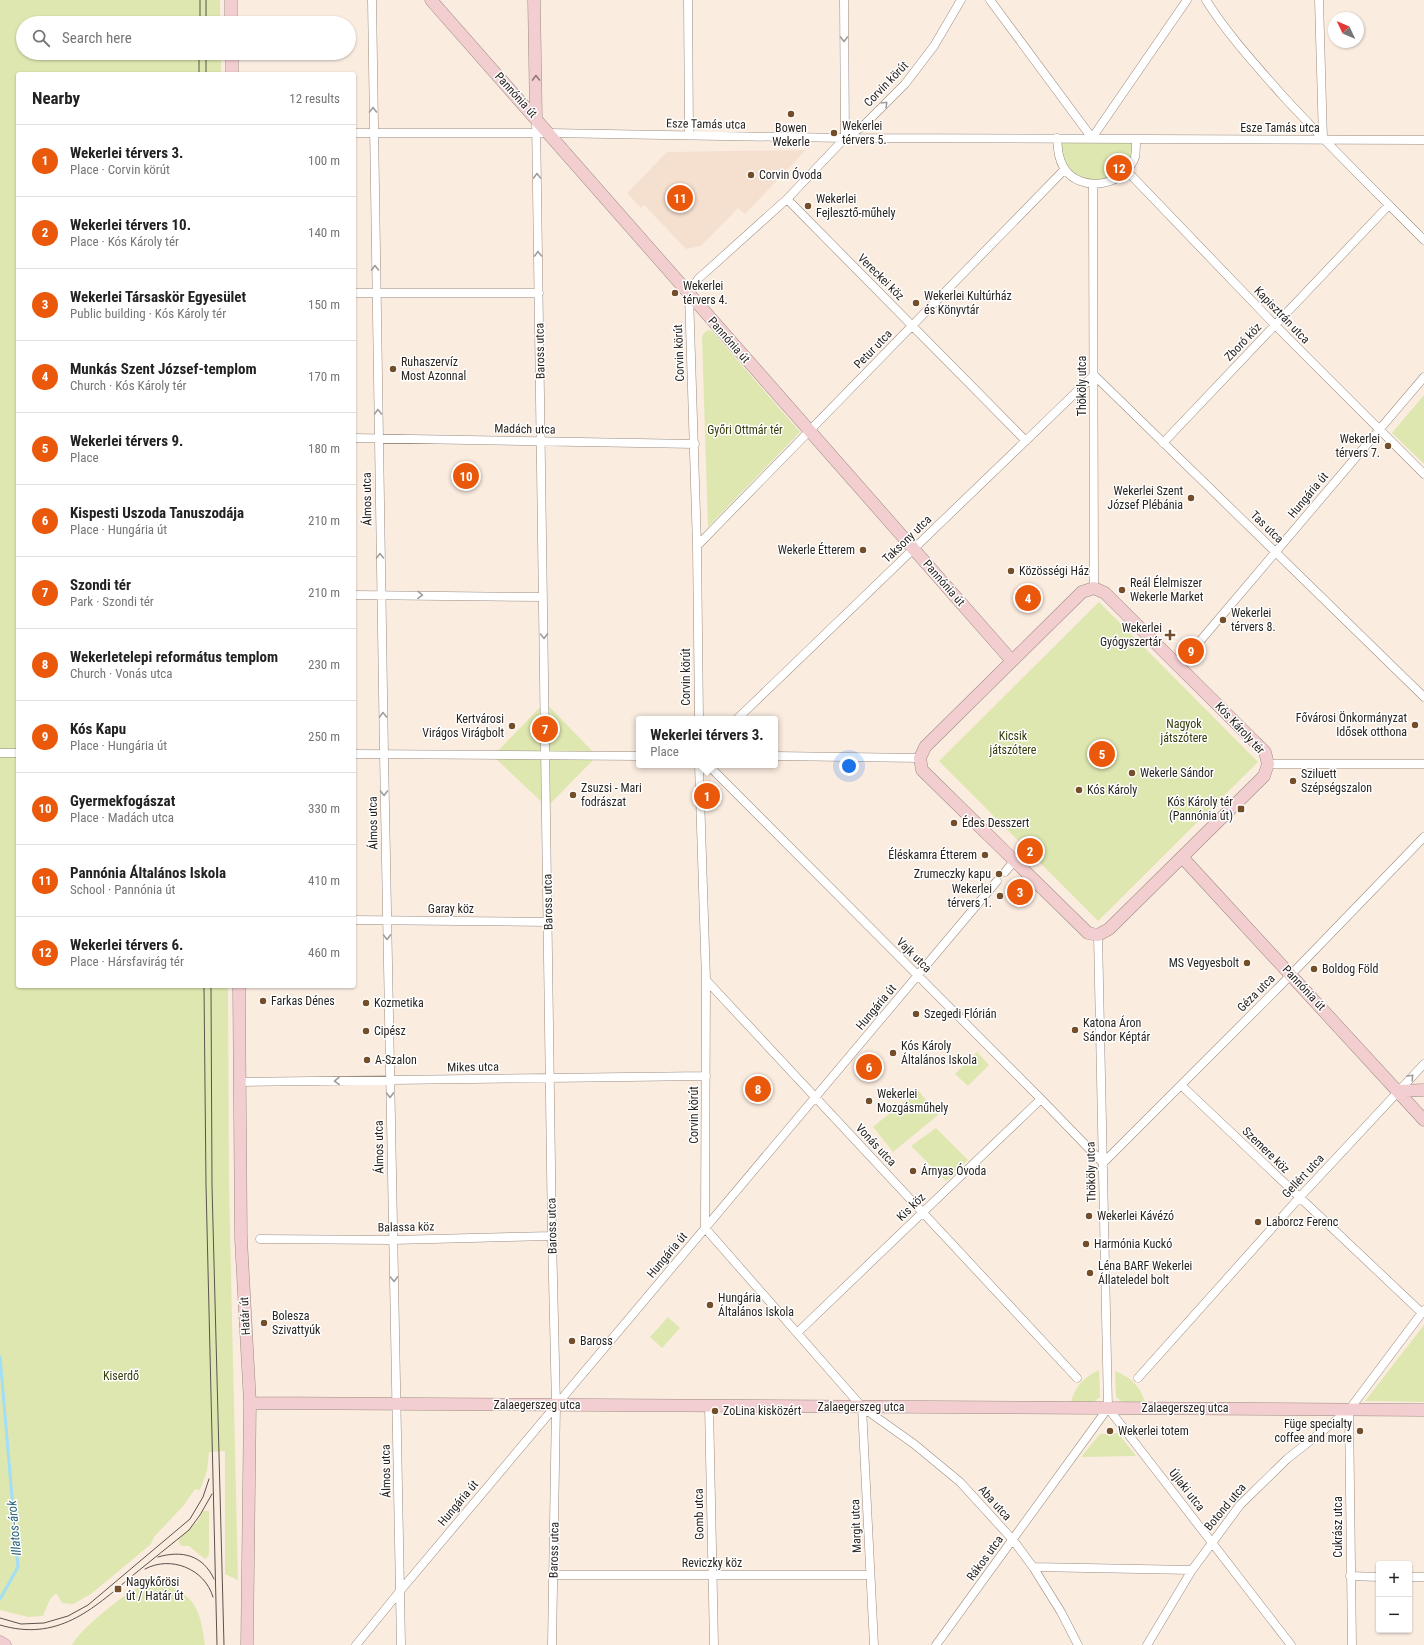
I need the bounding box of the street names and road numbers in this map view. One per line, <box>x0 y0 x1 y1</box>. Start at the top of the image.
street label: Corvin körút <box>861 58 911 110</box>
street label: Pannónia út <box>492 69 540 121</box>
street label: Esze Tamás utca <box>666 116 746 132</box>
street label: Esze Tamás utca <box>1240 121 1320 135</box>
street label: Vereckei köz <box>855 251 907 303</box>
street label: Kapisztrán utca <box>1251 284 1313 347</box>
street label: Pannónia út <box>705 314 753 366</box>
street label: Zboró köz <box>1222 320 1264 364</box>
street label: Baross utca <box>533 323 547 379</box>
street label: Corvin körút <box>671 324 687 382</box>
street label: Petur utca <box>851 326 895 371</box>
street label: Thököly utca <box>1075 355 1089 416</box>
street label: Madách utca <box>494 421 556 437</box>
street label: Hungária út <box>1285 469 1331 521</box>
street label: Álmos utca <box>359 472 374 526</box>
street label: Tas utca <box>1248 508 1287 546</box>
street label: Taksony utca <box>880 512 934 566</box>
street label: Pannónia út <box>920 557 968 609</box>
street label: Corvin körút <box>679 648 693 706</box>
street label: Kós Károly tér <box>1212 699 1268 757</box>
street label: Álmos utca <box>365 796 380 850</box>
street label: Baross utca <box>541 874 555 930</box>
street label: Garay köz <box>428 902 474 916</box>
street label: Vajk utca <box>894 935 935 976</box>
street label: Pannónia út <box>1280 963 1329 1014</box>
street label: Géza utca <box>1234 971 1278 1015</box>
street label: Hungária út <box>853 981 899 1033</box>
street label: Mikes utca <box>447 1060 499 1074</box>
street label: Corvin körút <box>687 1086 701 1144</box>
street label: Álmos utca <box>371 1120 386 1174</box>
street label: Vonás utca <box>853 1121 899 1169</box>
street label: Szemere köz <box>1239 1124 1293 1176</box>
street label: Thököly utca <box>1083 1141 1099 1202</box>
street label: Gellért utca <box>1279 1151 1327 1201</box>
street label: Kis köz <box>894 1190 928 1224</box>
street label: Baross utca <box>545 1198 559 1254</box>
street label: Balassa köz <box>377 1220 435 1234</box>
street label: Hungária út <box>644 1229 690 1281</box>
street label: Határ út <box>237 1296 253 1335</box>
street label: Zalaegerszeg utca <box>494 1398 581 1412</box>
street label: Zalaegerszeg utca <box>818 1400 905 1414</box>
street label: Zalaegerszeg utca <box>1142 1401 1229 1415</box>
street label: Álmos utca <box>378 1444 393 1498</box>
street label: Újlaki utca <box>1166 1466 1209 1514</box>
street label: Hungária út <box>435 1477 481 1529</box>
street label: Botond utca <box>1201 1480 1249 1533</box>
street label: Aba utca <box>976 1483 1014 1523</box>
street label: Gomb utca <box>692 1488 706 1540</box>
street label: Cukrász utca <box>1331 1496 1345 1558</box>
street label: Margit utca <box>848 1499 864 1553</box>
street label: Baross utca <box>547 1522 561 1578</box>
street label: Rákos utca <box>964 1532 1006 1583</box>
street label: Reviczky köz <box>682 1556 742 1570</box>

